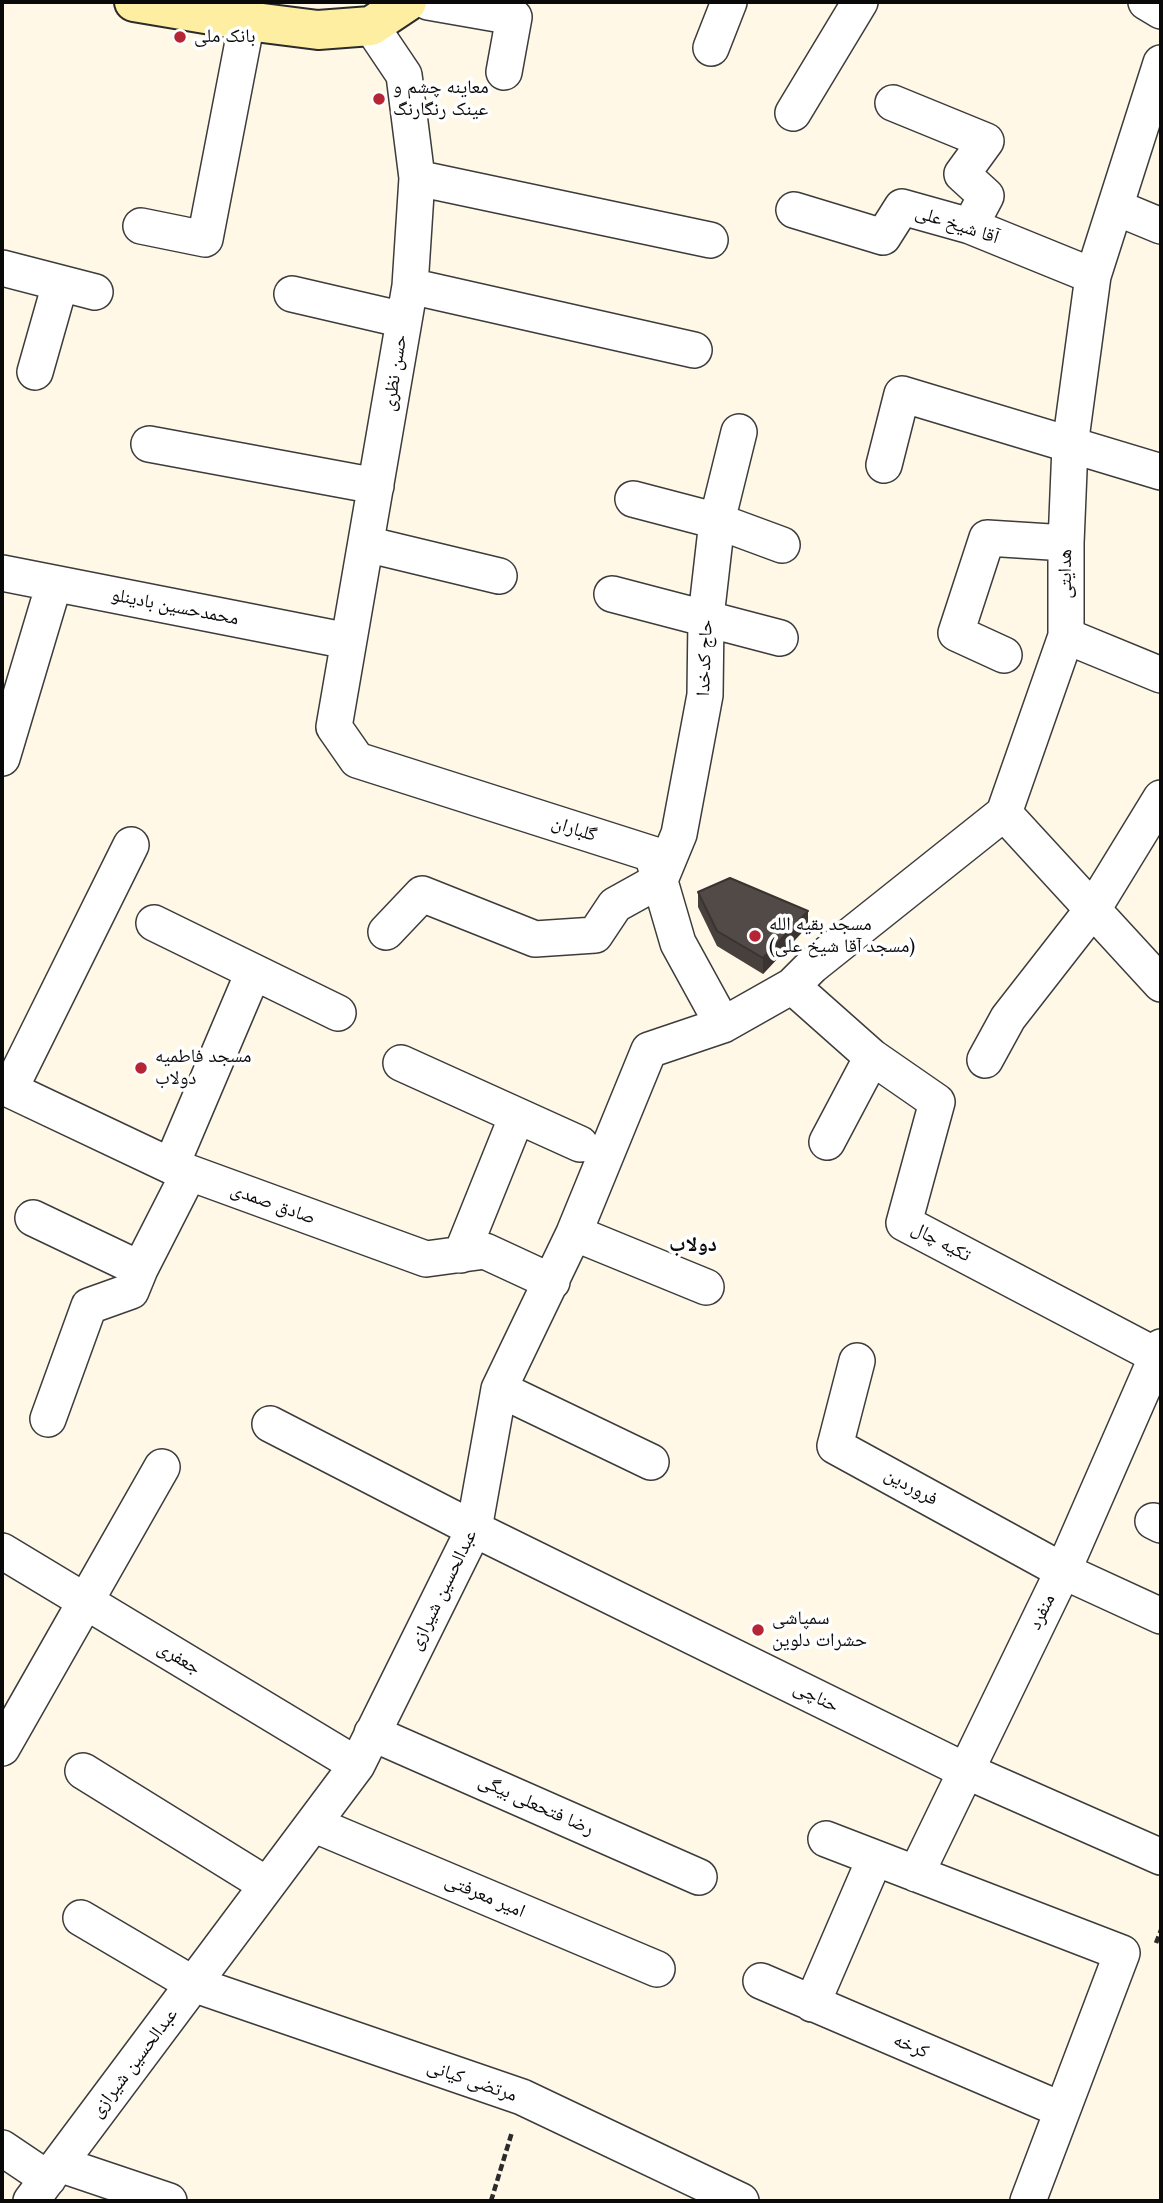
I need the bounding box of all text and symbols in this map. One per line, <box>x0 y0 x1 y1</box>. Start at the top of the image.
place label: بانک ملی <box>194 26 255 48</box>
marker: بانک ملی <box>172 29 188 45</box>
place label: معاینه چشم و عینک رنگارنگ <box>393 77 489 121</box>
marker: معاینه چشم و عینک رنگارنگ <box>371 91 387 107</box>
street label: آقا شیخ علی <box>912 201 1002 249</box>
street label: حسن نظری <box>378 333 412 413</box>
street label: هدایتی <box>1055 549 1077 599</box>
street label: محمدحسین بادینلو <box>109 583 241 631</box>
street label: حاج کدخدا <box>692 619 718 697</box>
street label: گلباران <box>549 811 599 847</box>
place label: مسجد بقیه الله (مسجد آقا شیخ علی) <box>769 914 915 958</box>
marker: مسجد بقیه الله (مسجد آقا شیخ علی) <box>747 928 763 944</box>
place label: مسجد فاطمیه دولاب <box>155 1046 252 1090</box>
marker: مسجد فاطمیه دولاب <box>133 1060 149 1076</box>
street label: صادق صمدی <box>228 1178 318 1230</box>
street label: تکیه چال <box>907 1217 975 1267</box>
district label: دولاب <box>669 1232 717 1258</box>
street label: فروردین <box>880 1463 942 1511</box>
street label: عبدالحسین شیرازی <box>404 1526 482 1654</box>
street label: منفرد <box>1024 1590 1060 1634</box>
place label: سمپاشی حشرات دلوین <box>772 1608 867 1652</box>
marker: سمپاشی حشرات دلوین <box>750 1622 766 1638</box>
street label: جعفری <box>153 1636 205 1680</box>
street label: حناچی <box>790 1676 842 1718</box>
street label: رضا فتحعلی بیگی <box>475 1769 597 1841</box>
street label: امیر معرفتی <box>442 1869 528 1923</box>
street label: عبدالحسین شیرازی <box>85 2004 183 2122</box>
street label: کرخه <box>890 2028 932 2064</box>
street label: مرتضی کیانی <box>424 2055 520 2107</box>

